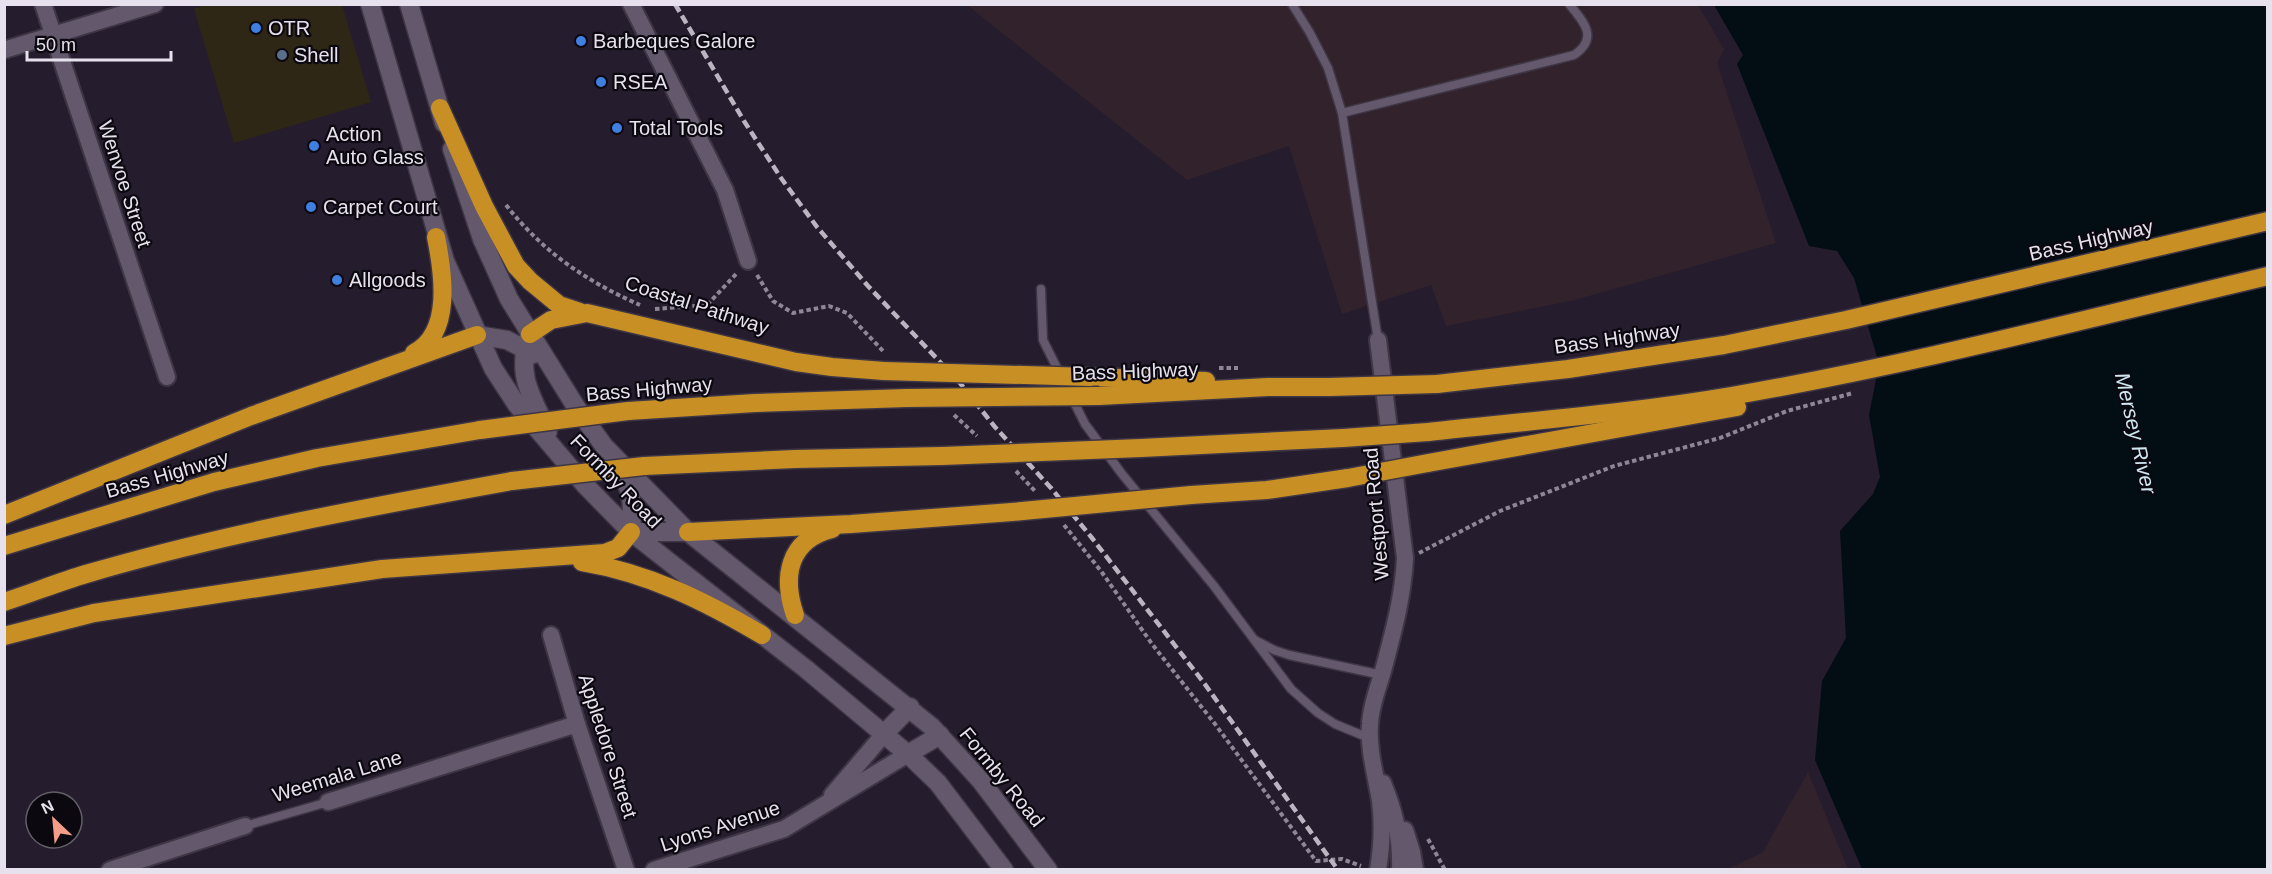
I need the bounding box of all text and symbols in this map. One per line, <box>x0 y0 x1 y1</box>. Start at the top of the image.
place label: OTR <box>268 17 310 39</box>
marker: OTR <box>249 21 263 35</box>
scale bar <box>27 24 171 62</box>
place label: Barbeques Galore <box>593 30 755 52</box>
marker: Barbeques Galore <box>574 34 588 48</box>
text: 50 m <box>36 35 76 55</box>
place label: Shell <box>294 44 338 66</box>
marker: Shell <box>275 48 289 62</box>
place label: RSEA <box>613 71 668 93</box>
marker: RSEA <box>594 75 608 89</box>
place label: Total Tools <box>629 117 723 139</box>
street label: Wenvoe Street <box>94 118 156 251</box>
marker: Total Tools <box>610 121 624 135</box>
place label: Action Auto Glass <box>326 123 424 168</box>
marker: Action Auto Glass <box>307 139 321 153</box>
place label: Carpet Court <box>323 196 438 218</box>
marker: Carpet Court <box>304 200 318 214</box>
street label: Bass Highway <box>2027 215 2155 265</box>
place label: Allgoods <box>349 269 426 291</box>
street label: Coastal Pathway <box>622 271 772 339</box>
marker: Allgoods <box>330 273 344 287</box>
street label: Bass Highway <box>1553 318 1681 358</box>
street label: Bass Highway <box>1071 358 1199 384</box>
water label: Mersey River <box>2111 370 2161 497</box>
street label: Bass Highway <box>585 373 713 405</box>
street label: Formby Road <box>566 430 666 532</box>
street label: Bass Highway <box>103 446 231 502</box>
street label: Westport Road <box>1359 447 1393 581</box>
street label: Appledore Street <box>574 671 642 821</box>
street label: Formby Road <box>955 723 1049 831</box>
street label: Weemala Lane <box>270 746 404 806</box>
north arrow <box>24 790 84 850</box>
street label: Lyons Avenue <box>657 796 783 856</box>
text: N <box>39 797 57 817</box>

